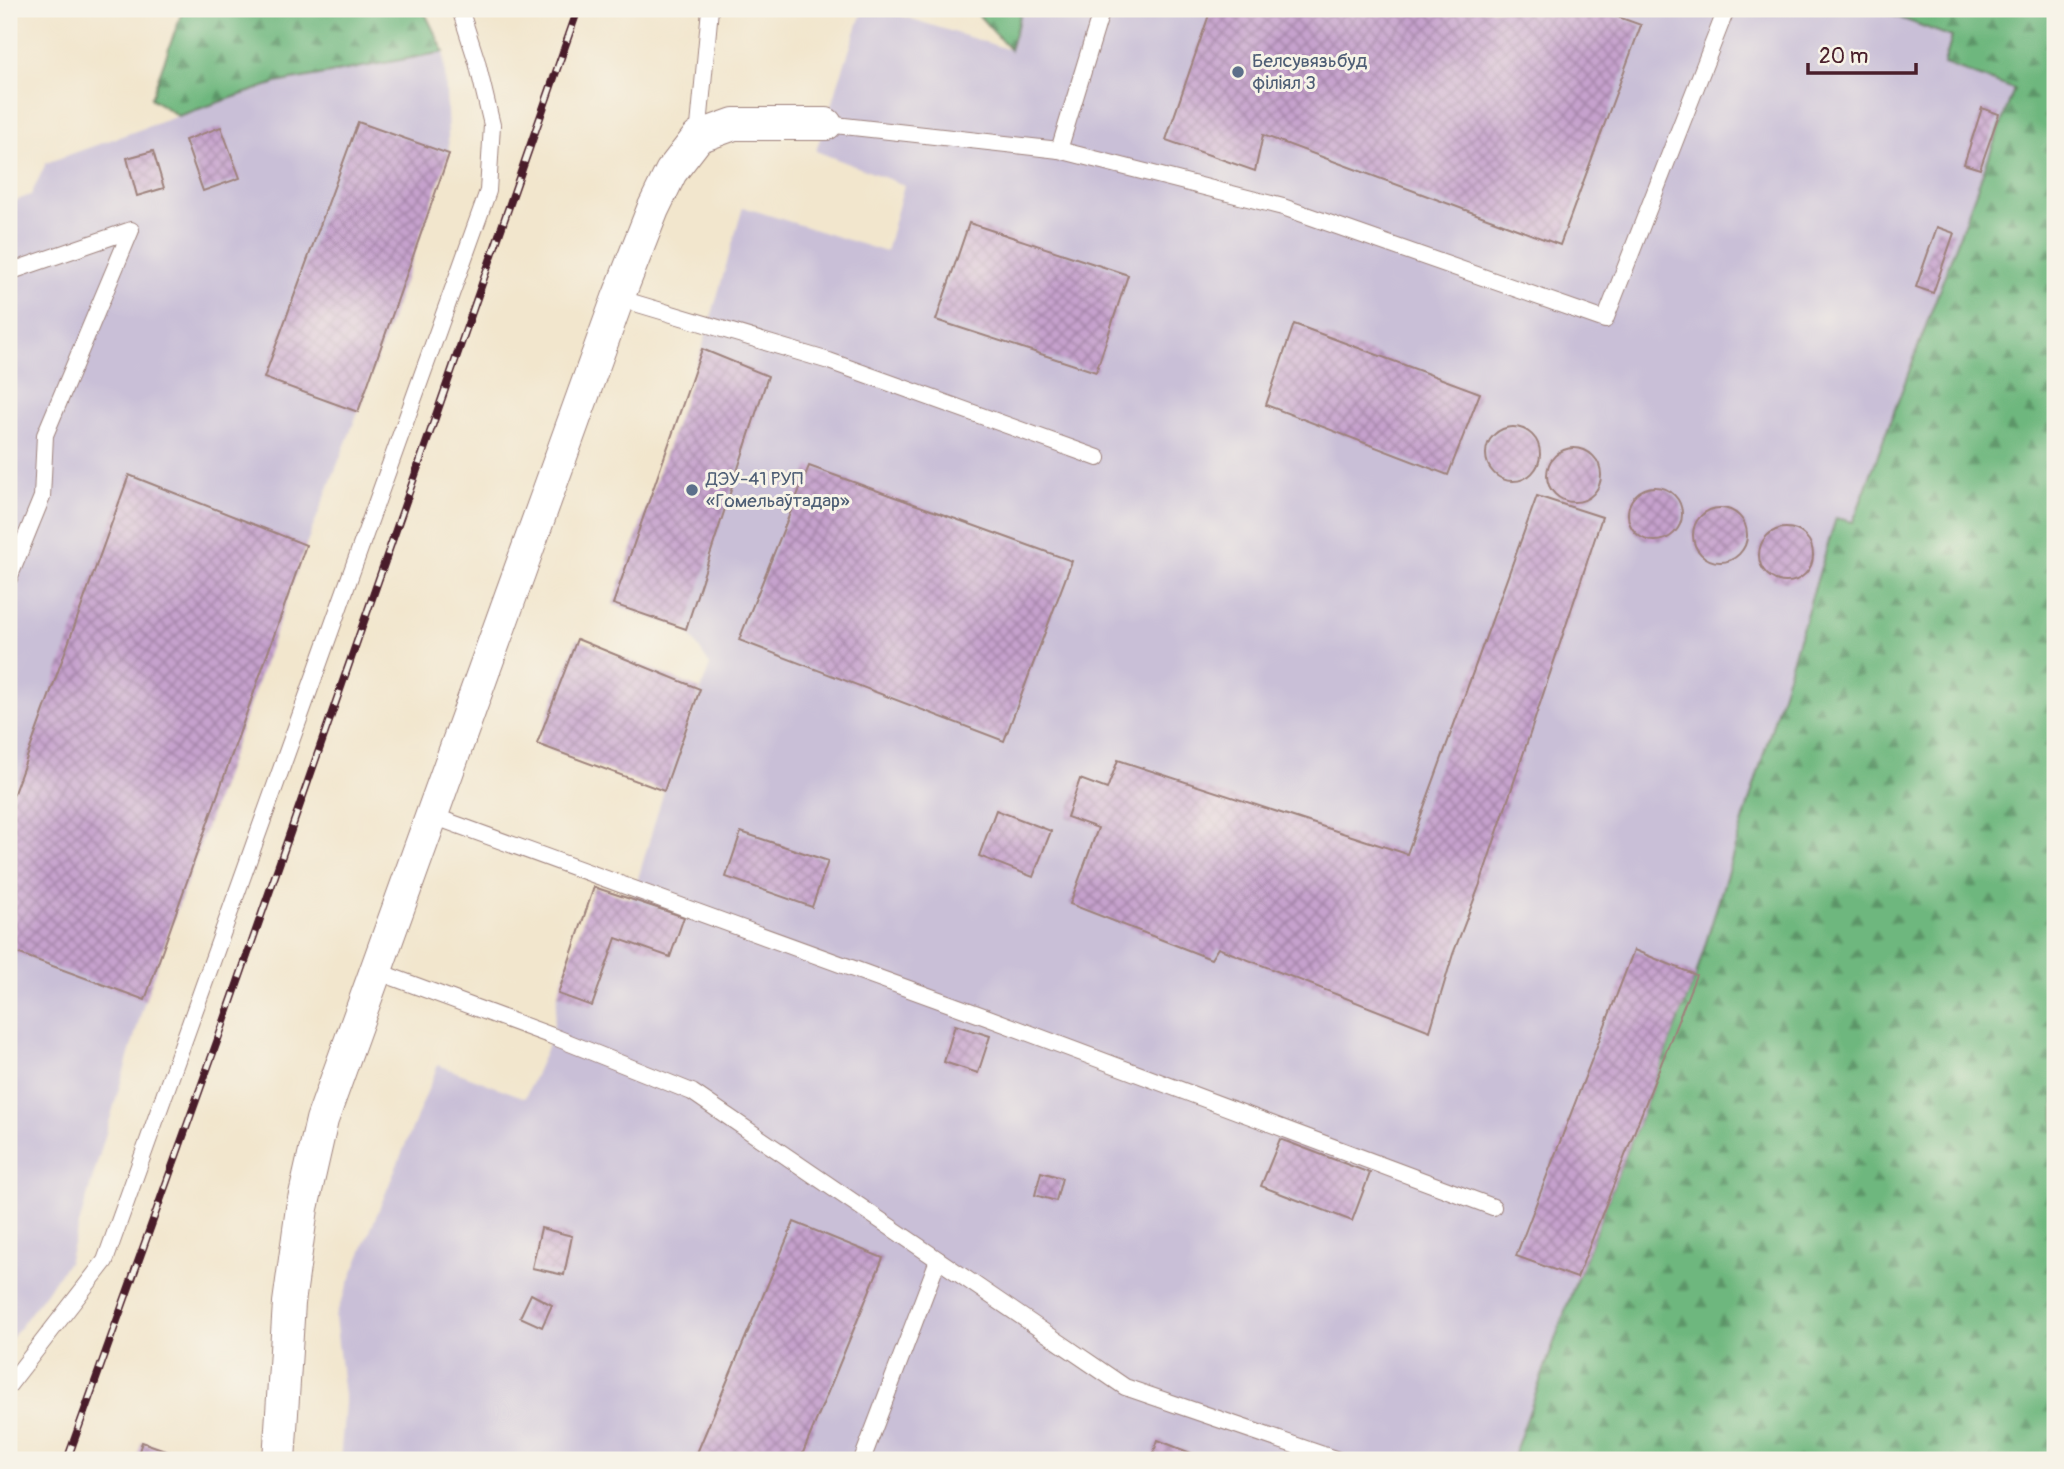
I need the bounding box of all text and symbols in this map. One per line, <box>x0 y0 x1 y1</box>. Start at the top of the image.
scale bar <box>1808 32 1917 76</box>
text: 20 m <box>1819 43 1868 70</box>
place label: Белсувязьбуд філіял 3 <box>1252 49 1368 95</box>
marker: Белсувязьбуд філіял 3 <box>1230 64 1246 80</box>
place label: ДЭУ-41 РУП «Гомельаўтадар» <box>705 467 850 513</box>
marker: ДЭУ-41 РУП «Гомельаўтадар» <box>684 482 700 498</box>

